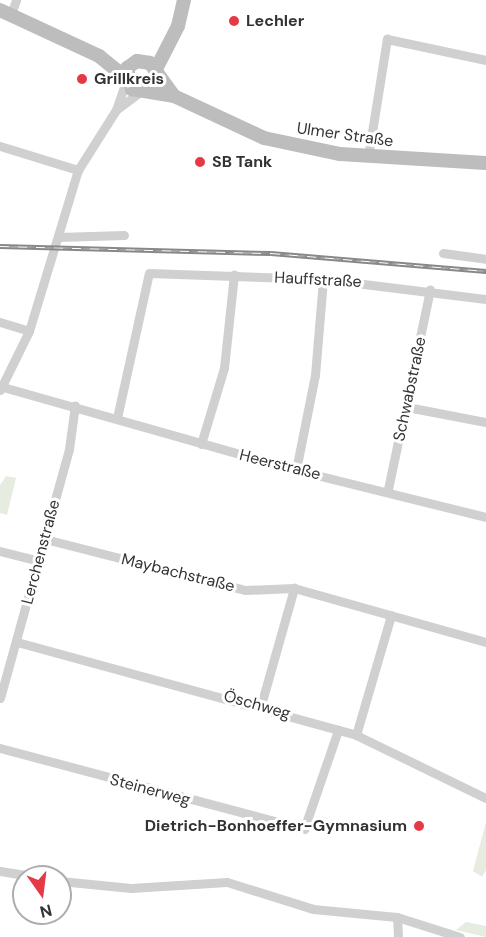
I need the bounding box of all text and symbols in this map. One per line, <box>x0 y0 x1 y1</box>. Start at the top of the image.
place label: Lechler <box>246 11 304 31</box>
marker: Lechler <box>227 14 241 28</box>
place label: Grillkreis <box>94 69 164 89</box>
marker: Grillkreis <box>75 72 89 86</box>
street label: Ulmer Straße <box>296 119 394 151</box>
place label: SB Tank <box>212 152 272 172</box>
marker: SB Tank <box>193 155 207 169</box>
street label: Hauffstraße <box>274 268 362 292</box>
street label: Schwabstraße <box>390 335 430 443</box>
street label: Heerstraße <box>237 446 323 484</box>
street label: Lerchenstraße <box>18 498 64 606</box>
street label: Maybachstraße <box>119 550 237 596</box>
street label: Öschweg <box>221 686 293 724</box>
street label: Steinerweg <box>108 770 192 810</box>
place label: Dietrich-Bonhoeffer-Gymnasium <box>145 816 407 836</box>
marker: Dietrich-Bonhoeffer-Gymnasium <box>412 819 426 833</box>
north arrow <box>12 865 72 925</box>
text: N <box>38 899 54 923</box>

